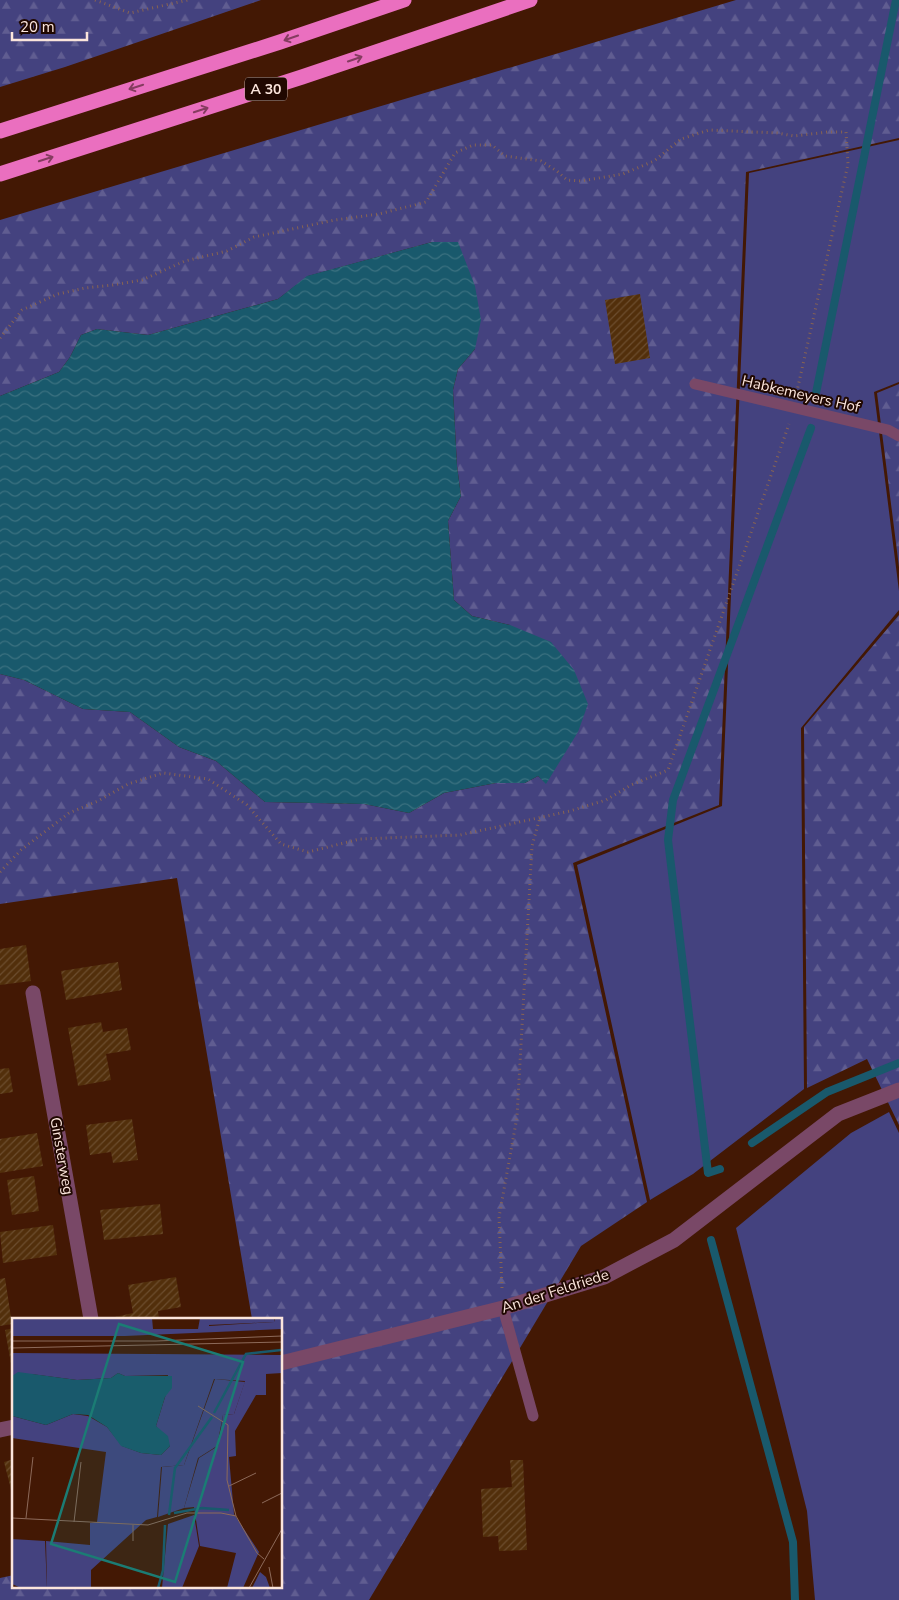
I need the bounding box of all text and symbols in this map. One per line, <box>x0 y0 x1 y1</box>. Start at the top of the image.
scale bar <box>12 10 88 42</box>
text: 20 m <box>20 17 55 37</box>
one-way arrow <box>284 34 300 43</box>
one-way arrow <box>347 54 363 63</box>
road number: A 30 <box>245 78 287 100</box>
one-way arrow <box>129 83 145 93</box>
one-way arrow <box>193 104 209 114</box>
one-way arrow <box>38 154 54 164</box>
street label: Habkemeyers Hof <box>740 371 863 418</box>
street label: Ginsterweg <box>45 1116 79 1196</box>
street label: An der Feldriede <box>499 1264 611 1318</box>
inset map <box>12 1318 282 1588</box>

